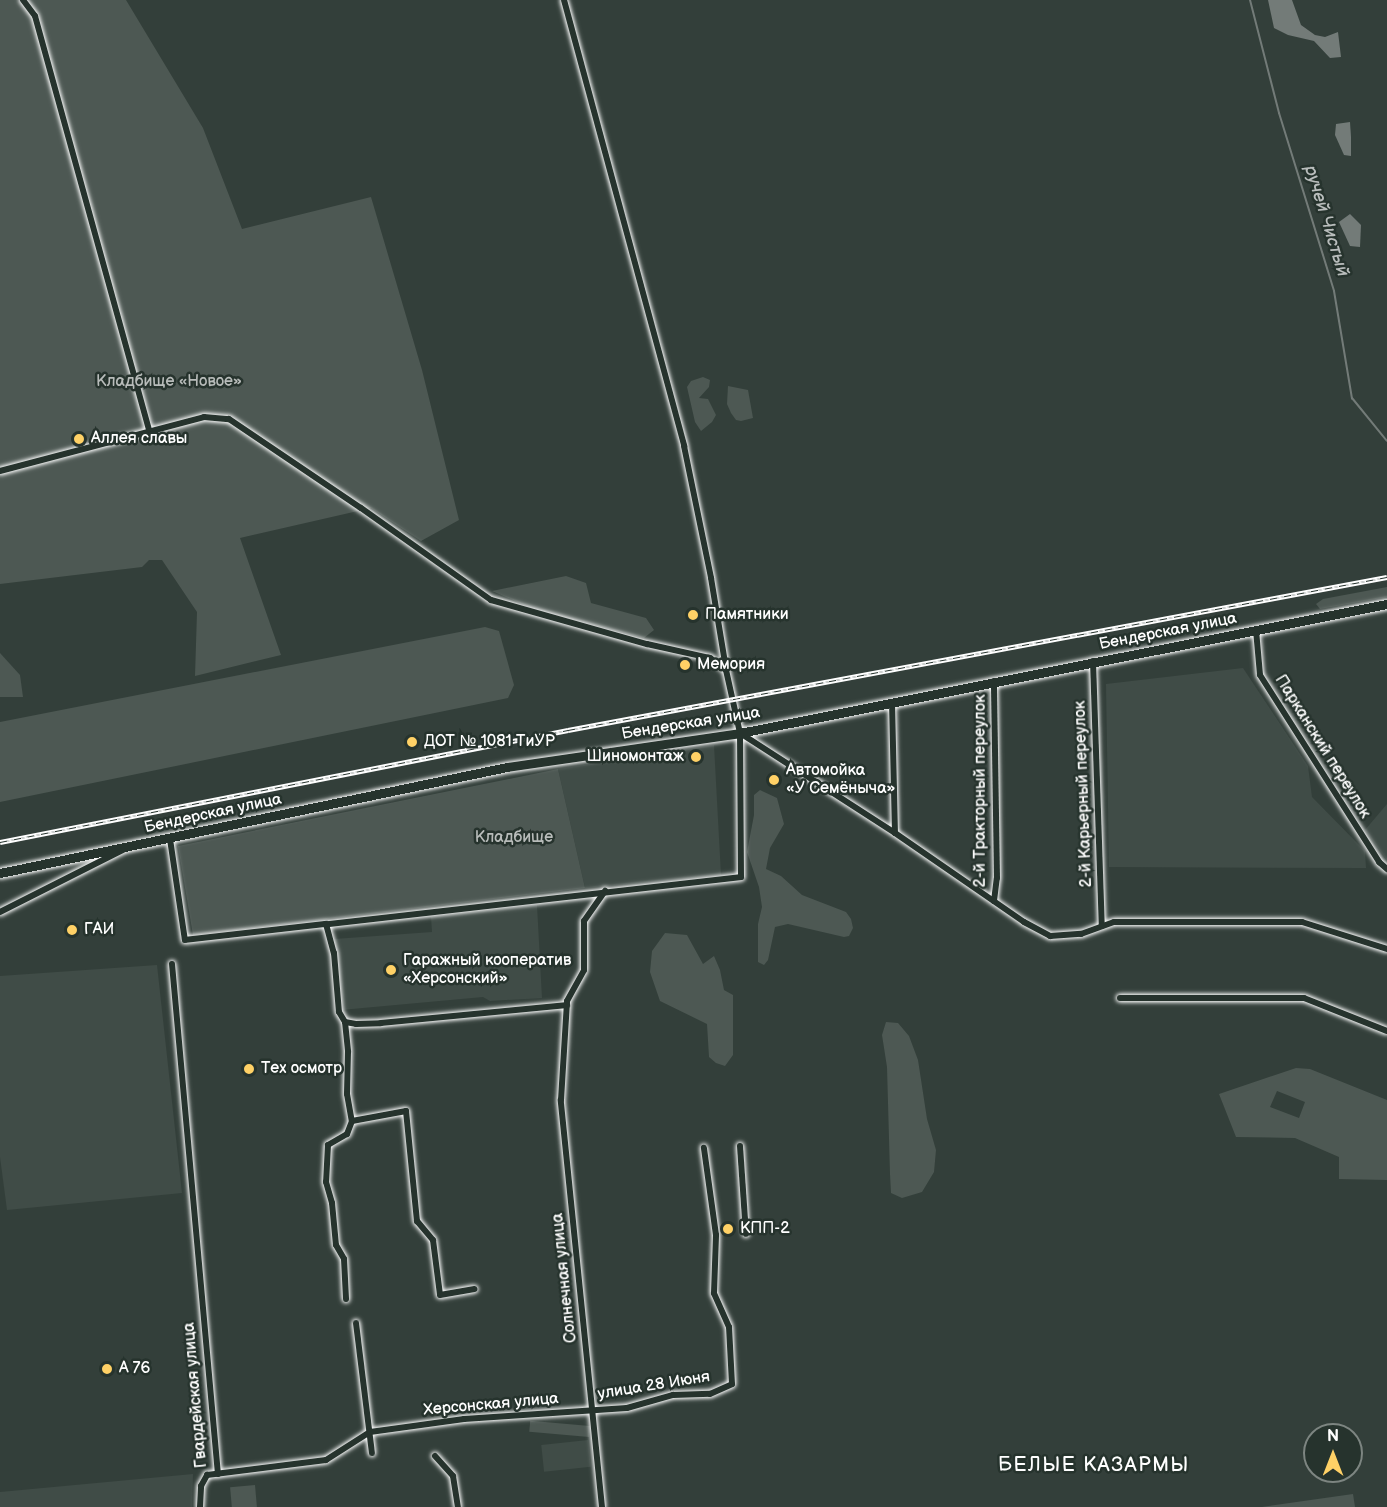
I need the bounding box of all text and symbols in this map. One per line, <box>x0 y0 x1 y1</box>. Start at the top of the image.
water label: ручей Чистый <box>1299 163 1353 279</box>
park label: Кладбище «Новое» <box>96 372 242 392</box>
place label: Аллея славы <box>91 429 187 449</box>
marker: Аллея славы <box>72 432 86 446</box>
place label: Памятники <box>705 605 789 625</box>
marker: Памятники <box>686 608 700 622</box>
street label: Бендерская улица <box>1098 609 1238 655</box>
place label: Мемория <box>697 655 765 675</box>
marker: Мемория <box>678 658 692 672</box>
street label: Парканский переулок <box>1270 672 1374 822</box>
street label: 2-й Тракторный переулок <box>971 695 991 887</box>
street label: 2-й Карьерный переулок <box>1071 700 1097 888</box>
street label: Бендерская улица <box>620 704 762 744</box>
place label: ДОТ № 1081 ТиУР <box>424 732 555 752</box>
marker: ДОТ № 1081 ТиУР <box>405 735 419 749</box>
place label: Шиномонтаж <box>587 747 684 767</box>
marker: Шиномонтаж <box>689 750 703 764</box>
place label: Автомойка «У Семёныча» <box>786 761 896 799</box>
marker: Автомойка «У Семёныча» <box>767 773 781 787</box>
street label: Бендерская улица <box>143 790 283 838</box>
park label: Кладбище <box>475 828 553 848</box>
place label: ГАИ <box>84 920 114 940</box>
marker: ГАИ <box>65 923 79 937</box>
place label: Гаражный кооператив «Херсонский» <box>403 951 571 989</box>
marker: Гаражный кооператив «Херсонский» <box>384 963 398 977</box>
place label: Тех осмотр <box>261 1059 342 1079</box>
marker: Тех осмотр <box>242 1062 256 1076</box>
street label: Солнечная улица <box>549 1212 581 1344</box>
place label: КПП-2 <box>740 1219 790 1239</box>
marker: КПП-2 <box>721 1222 735 1236</box>
street label: Гвардейская улица <box>180 1321 212 1469</box>
place label: А 76 <box>119 1359 151 1379</box>
marker: А 76 <box>100 1362 114 1376</box>
street label: улица 28 Июня <box>597 1368 711 1404</box>
street label: Херсонская улица <box>422 1390 560 1420</box>
north arrow <box>1303 1423 1363 1483</box>
text: N <box>1327 1427 1339 1446</box>
district label: БЕЛЫЕ КАЗАРМЫ <box>998 1453 1190 1477</box>

